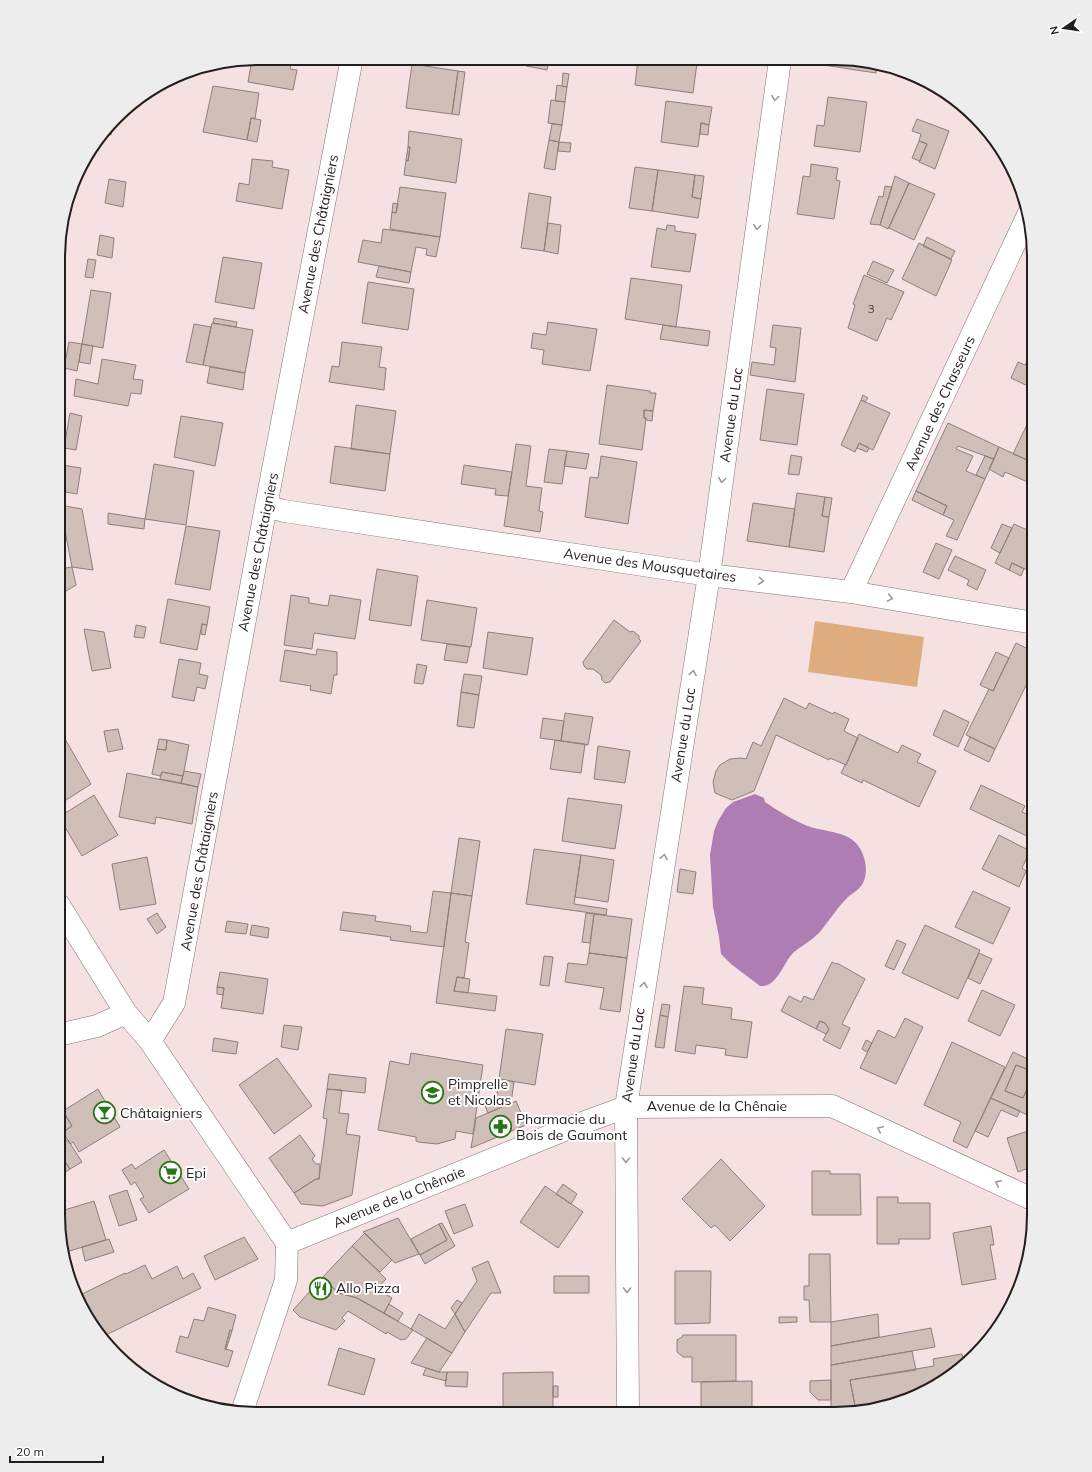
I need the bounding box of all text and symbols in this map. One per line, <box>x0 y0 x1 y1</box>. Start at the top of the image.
north arrow <box>1044 8 1084 48</box>
text: N <box>1047 25 1062 36</box>
one-way arrow <box>771 95 780 101</box>
street label: Avenue des Châtaigniers <box>294 153 342 315</box>
one-way arrow <box>753 224 762 230</box>
house number: 3 <box>867 301 875 316</box>
street label: Avenue des Chasseurs <box>901 333 979 473</box>
street label: Avenue du Lac <box>715 366 747 464</box>
street label: Avenue des Châtaigniers <box>234 471 282 633</box>
one-way arrow <box>718 477 727 484</box>
street label: Avenue des Mousquetaires <box>562 544 738 586</box>
one-way arrow <box>758 576 764 585</box>
one-way arrow <box>887 594 893 602</box>
one-way arrow <box>688 670 697 676</box>
street label: Avenue du Lac <box>667 686 699 784</box>
street label: Avenue des Châtaigniers <box>176 790 222 952</box>
one-way arrow <box>659 854 668 860</box>
one-way arrow <box>639 982 648 988</box>
street label: Avenue du Lac <box>617 1006 649 1104</box>
place label: Pimprelle et Nicolas <box>448 1075 511 1109</box>
school or university icon: Pimprelle et Nicolas <box>419 1079 445 1105</box>
street label: Avenue de la Chênaie <box>647 1097 787 1115</box>
bar icon: Châtaigniers <box>92 1100 118 1126</box>
place label: Châtaigniers <box>120 1104 202 1122</box>
place label: Pharmacie du Bois de Gaumont <box>516 1110 627 1144</box>
pharmacy icon: Pharmacie du Bois de Gaumont <box>487 1114 513 1140</box>
one-way arrow <box>877 1125 884 1133</box>
one-way arrow <box>622 1157 630 1163</box>
supermarket icon: Epi <box>158 1160 184 1186</box>
street label: Avenue de la Chênaie <box>331 1162 467 1232</box>
place label: Epi <box>186 1164 206 1182</box>
one-way arrow <box>995 1180 1002 1188</box>
restaurant icon: Allo Pizza <box>308 1275 334 1301</box>
place label: Allo Pizza <box>336 1279 400 1297</box>
one-way arrow <box>623 1287 631 1293</box>
scale bar <box>10 1438 103 1464</box>
text: 20 m <box>16 1444 44 1459</box>

